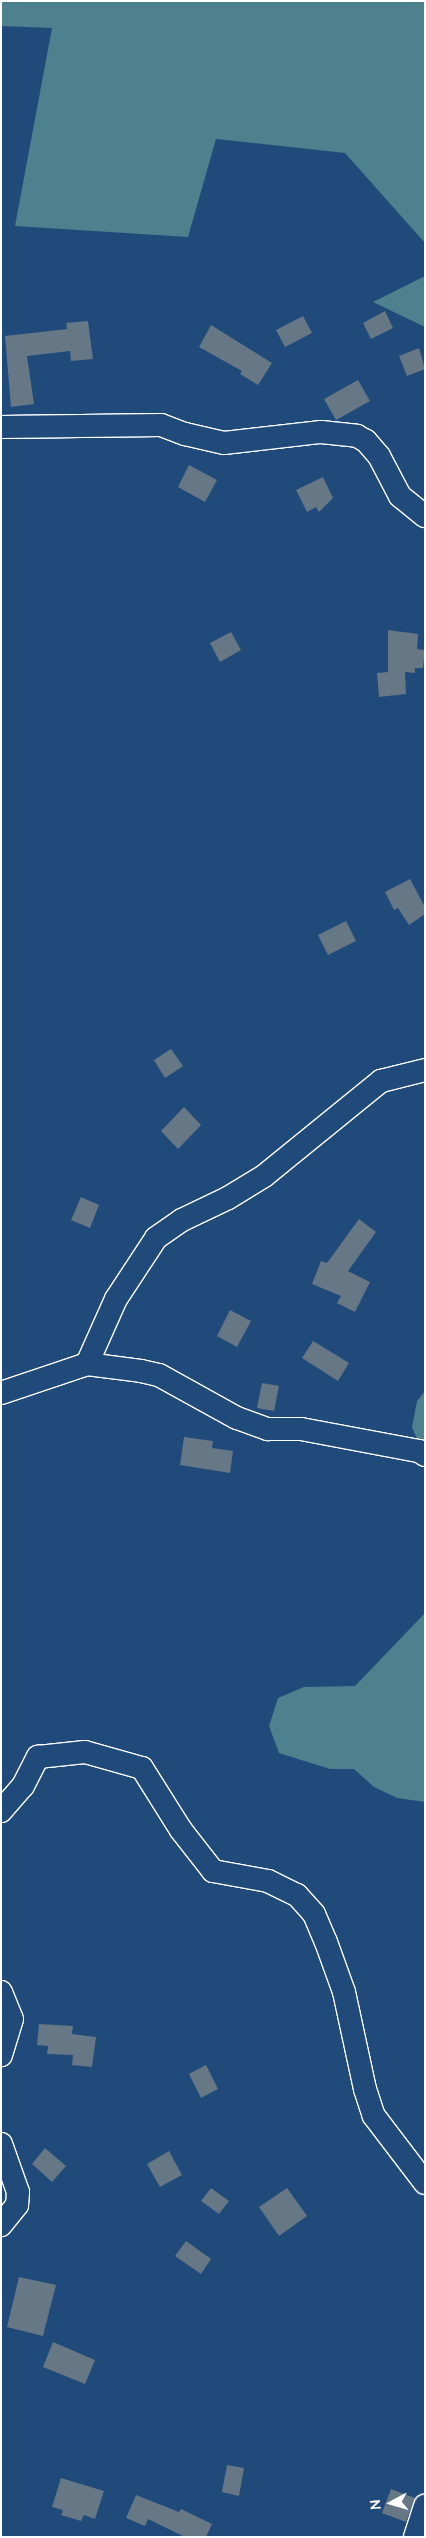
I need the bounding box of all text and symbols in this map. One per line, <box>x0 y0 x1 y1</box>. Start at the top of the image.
north arrow <box>366 2478 416 2528</box>
text: N <box>366 2499 386 2510</box>

